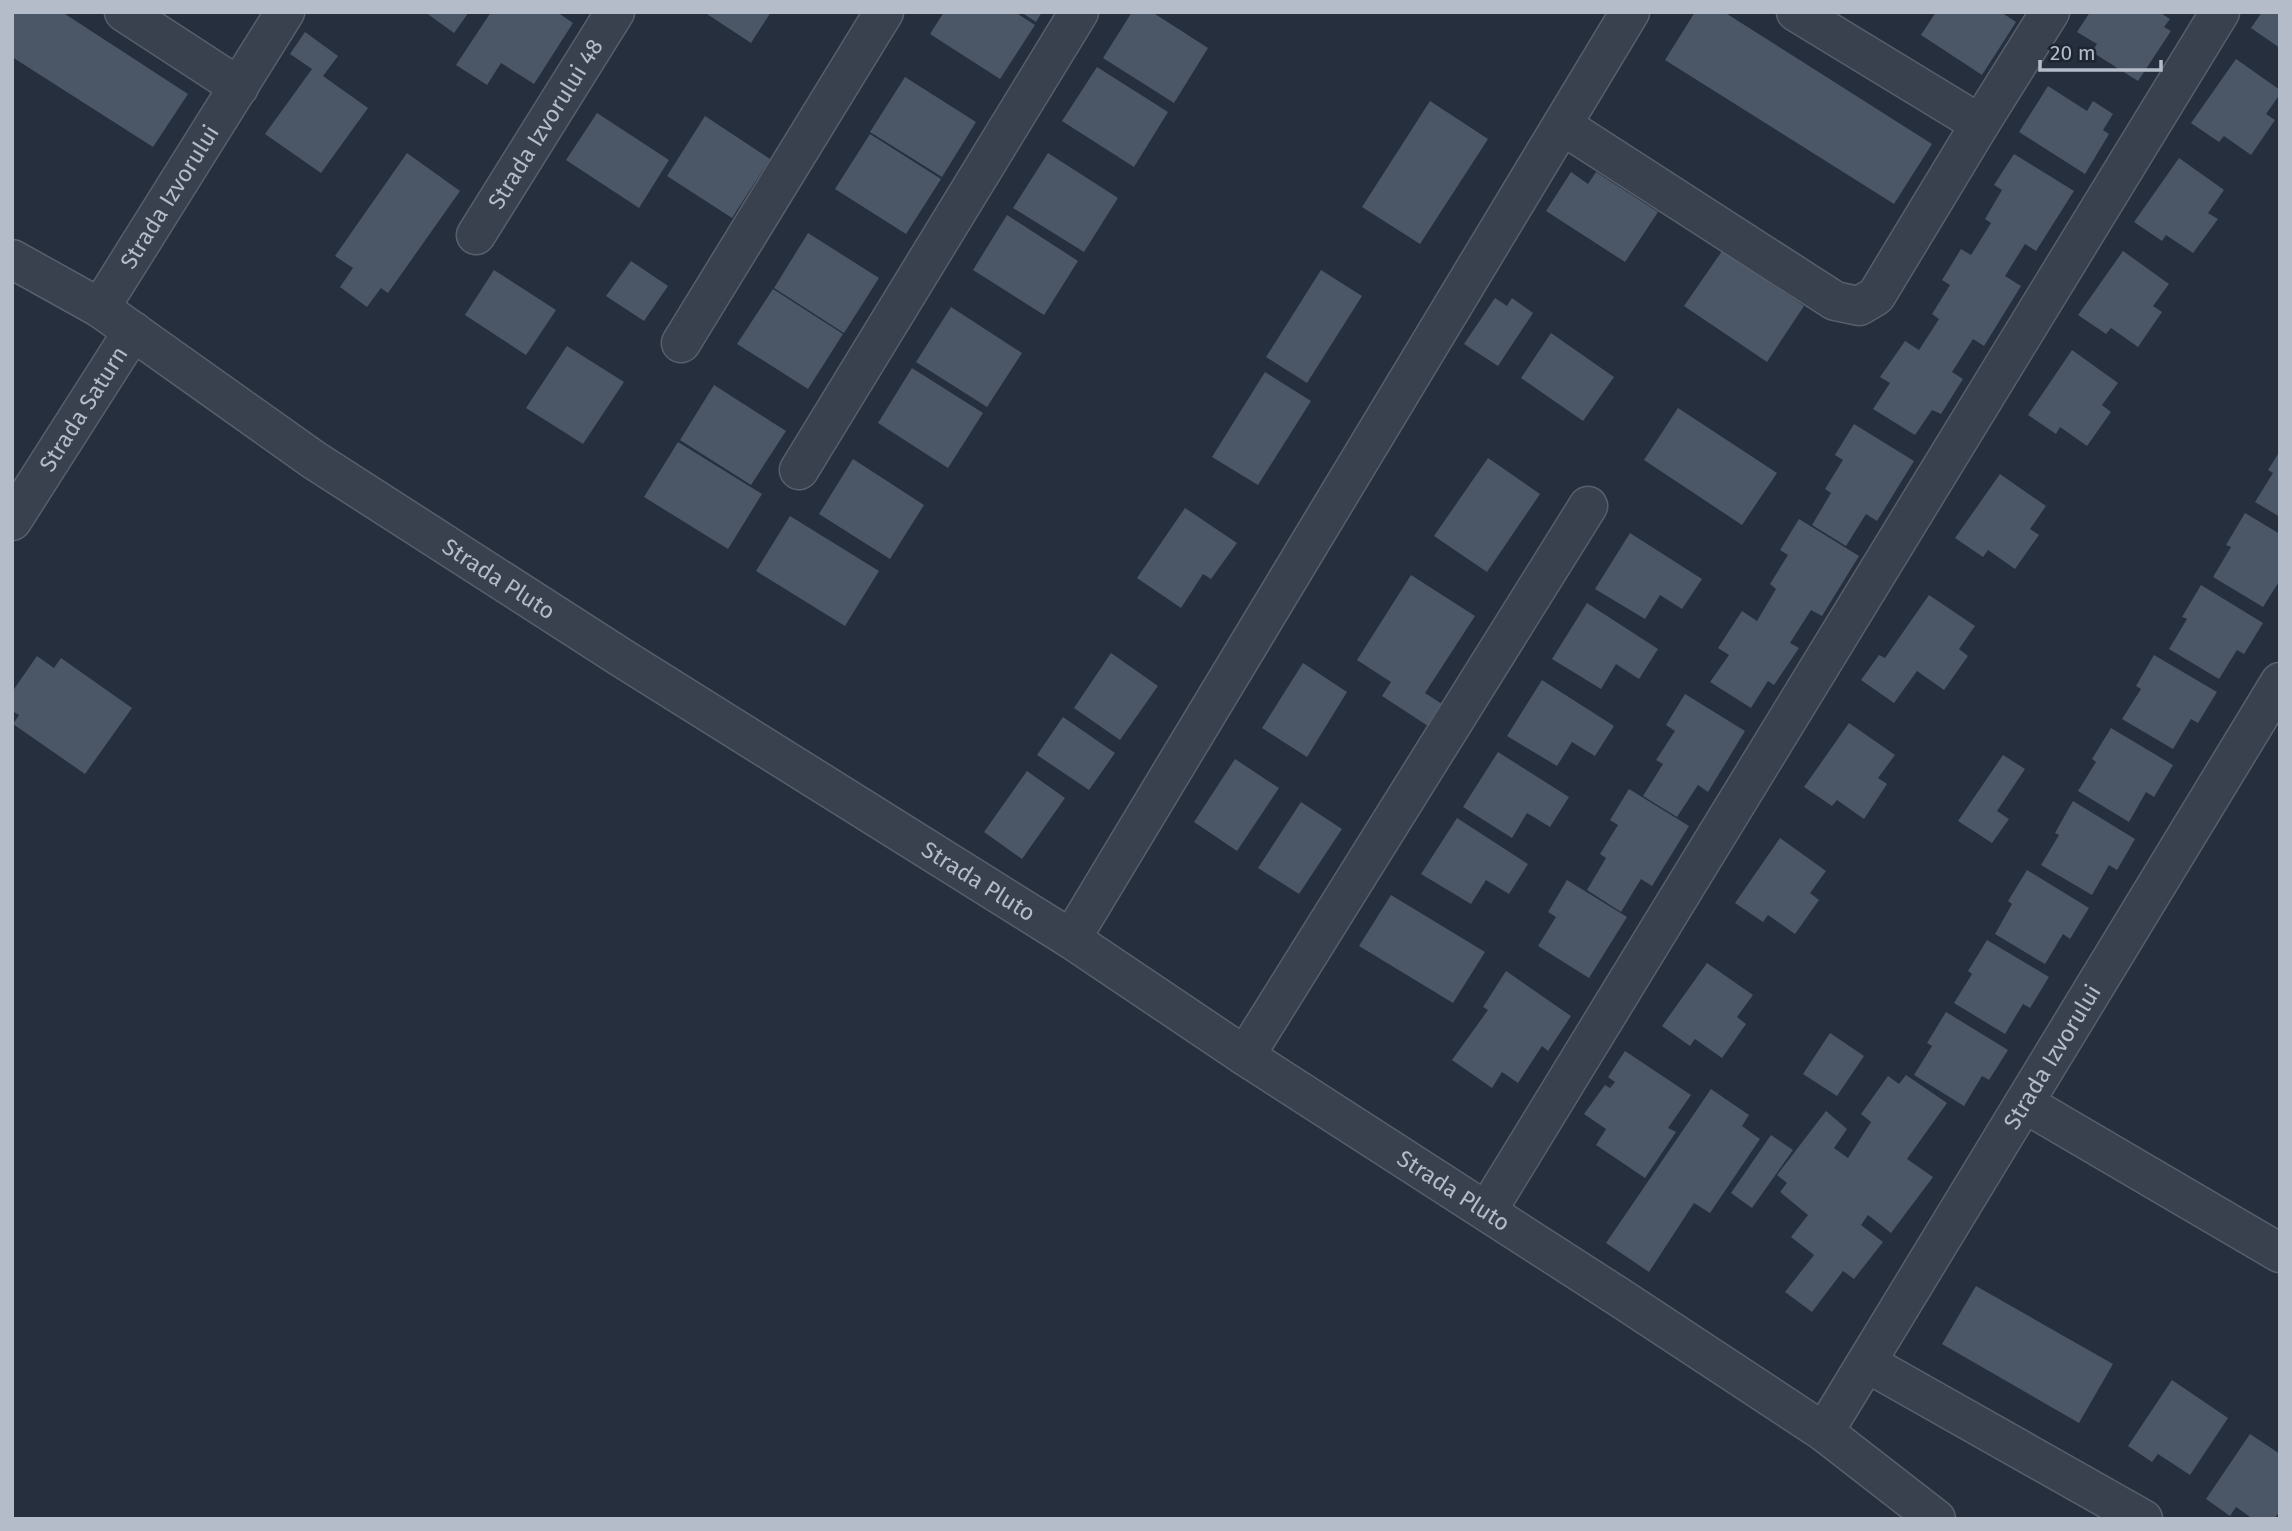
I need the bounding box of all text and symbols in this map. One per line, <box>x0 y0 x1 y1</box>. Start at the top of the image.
scale bar <box>2040 28 2161 72</box>
street label: Strada Izvorului 48 <box>482 34 609 214</box>
text: 20 m <box>2050 40 2096 66</box>
street label: Strada Izvorului <box>114 120 225 274</box>
street label: Strada Saturn <box>33 341 134 477</box>
street label: Strada Pluto <box>437 532 561 625</box>
street label: Strada Pluto <box>917 835 1040 927</box>
street label: Strada Izvorului <box>1997 979 2107 1134</box>
street label: Strada Pluto <box>1392 1144 1515 1237</box>

